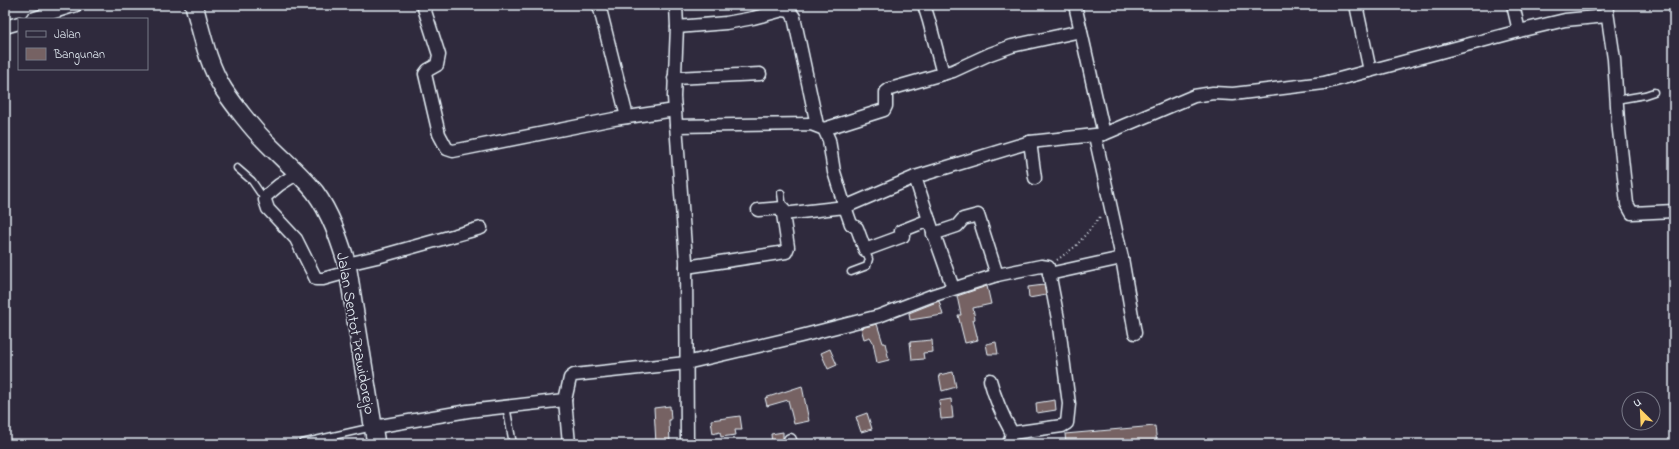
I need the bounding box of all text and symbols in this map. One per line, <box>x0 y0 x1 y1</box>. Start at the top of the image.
legend <box>18 18 148 70</box>
text: Jalan <box>54 26 81 44</box>
text: Bangunan <box>53 46 105 65</box>
street label: Jalan Sentot Prawidorejo <box>329 250 381 416</box>
north arrow <box>1621 391 1661 431</box>
text: U <box>1631 394 1644 412</box>

